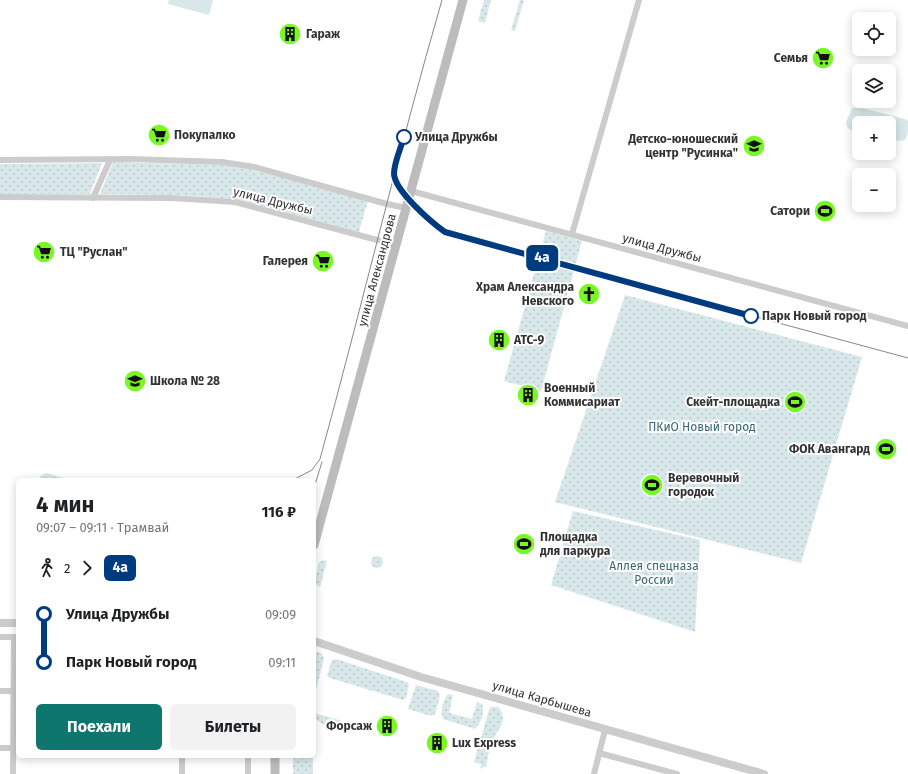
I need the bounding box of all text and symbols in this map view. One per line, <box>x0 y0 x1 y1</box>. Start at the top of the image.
map controls <box>852 12 896 212</box>
button: locate <box>852 12 896 56</box>
building icon: Гараж <box>277 21 303 47</box>
place label: Гараж <box>306 27 341 41</box>
supermarket icon: Семья <box>810 45 836 71</box>
place label: Семья <box>774 51 808 65</box>
button: layers <box>852 64 896 108</box>
button: + <box>852 116 896 160</box>
supermarket icon: Покупалко <box>146 122 172 148</box>
place label: Покупалко <box>174 128 236 142</box>
marker: Улица Дружбы <box>396 129 412 145</box>
place label: Улица Дружбы <box>414 130 498 144</box>
place label: Детско-юношеский центр "Русинка" <box>627 132 738 160</box>
school or university icon: Детско-юношеский центр "Русинка" <box>741 133 767 159</box>
button: − <box>852 168 896 212</box>
street label: улица Дружбы <box>232 184 314 218</box>
sports icon: Сатори <box>812 198 838 224</box>
place label: Сатори <box>770 204 810 218</box>
street label: улица Александрова <box>355 212 399 328</box>
street label: улица Дружбы <box>621 231 703 265</box>
supermarket icon: ТЦ "Руслан" <box>31 239 57 265</box>
place label: ТЦ "Руслан" <box>60 245 128 259</box>
line badge: 4а <box>524 245 560 271</box>
supermarket icon: Галерея <box>310 248 336 274</box>
text: 4а <box>534 249 550 266</box>
place label: Галерея <box>263 254 308 268</box>
place label: Храм Александра Невского <box>475 280 574 308</box>
church icon: Храм Александра Невского <box>576 281 602 307</box>
marker: Парк Новый город <box>743 308 759 324</box>
place label: Парк Новый город <box>762 309 867 323</box>
building icon: АТС-9 <box>486 327 512 353</box>
place label: АТС-9 <box>513 333 544 347</box>
school or university icon: Школа № 28 <box>122 368 148 394</box>
place label: Школа № 28 <box>150 374 220 388</box>
place label: Военный Коммисариат <box>544 381 620 409</box>
building icon: Военный Коммисариат <box>515 382 541 408</box>
sports icon: Скейт-площадка <box>782 389 808 415</box>
place label: Скейт-площадка <box>686 395 780 409</box>
park label: ПКиО Новый город <box>648 420 756 434</box>
sports icon: ФОК Авангард <box>873 436 899 462</box>
place label: ФОК Авангард <box>789 442 870 456</box>
place label: Веревочный городок <box>668 471 739 499</box>
sports icon: Веревочный городок <box>639 472 665 498</box>
text: 4 мин <box>36 491 94 518</box>
text: 116 ₽ <box>261 503 296 521</box>
text: 09:07 – 09:11 · Трамвай <box>36 520 169 535</box>
place label: Площадка для паркура <box>540 530 611 558</box>
sports icon: Площадка для паркура <box>511 531 537 557</box>
icon: walk <box>36 557 58 579</box>
icon: forward <box>76 557 98 579</box>
text: 4а <box>112 559 128 576</box>
park label: Аллея спецназа России <box>609 559 699 587</box>
text: 2 <box>64 561 70 576</box>
text: Улица Дружбы <box>66 605 169 623</box>
text: 09:09 <box>265 607 296 622</box>
text: Парк Новый город <box>66 653 197 671</box>
text: 09:11 <box>268 655 296 670</box>
street label: улица Карбышева <box>491 678 593 720</box>
button: Поехали <box>36 704 162 750</box>
button: Билеты <box>170 704 296 750</box>
building icon: Форсаж <box>374 713 400 739</box>
place label: Форсаж <box>326 719 373 733</box>
building icon: Lux Express <box>424 730 450 756</box>
place label: Lux Express <box>452 736 516 750</box>

